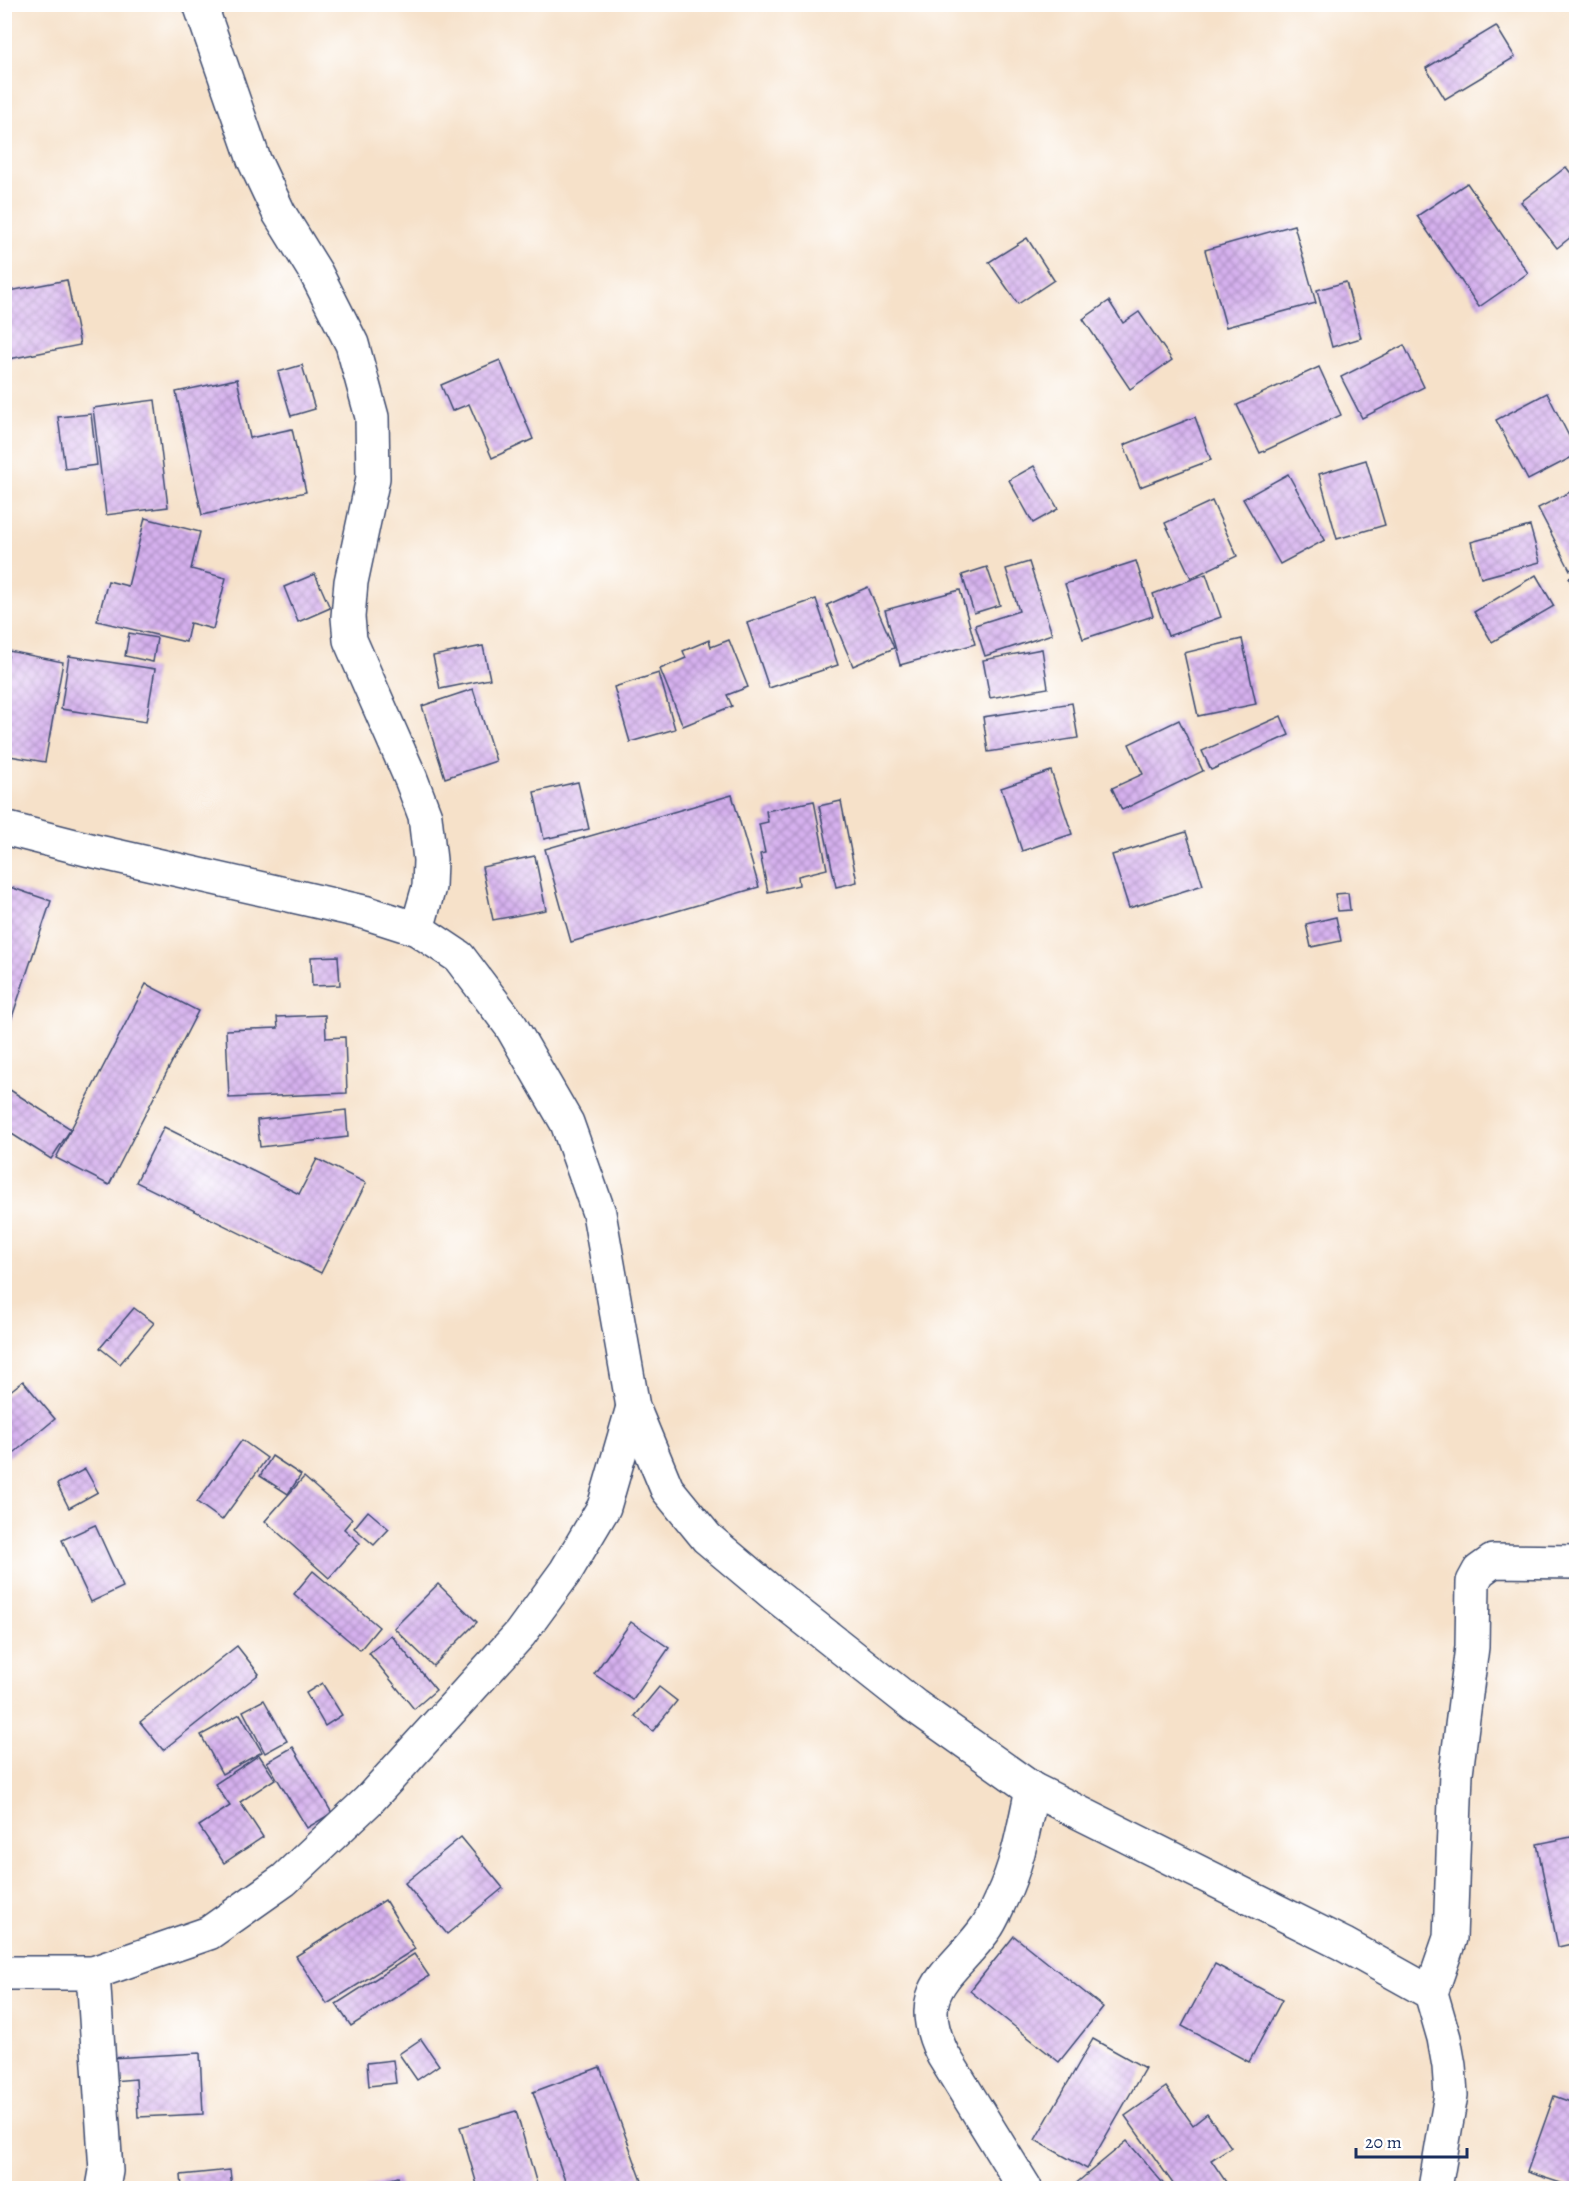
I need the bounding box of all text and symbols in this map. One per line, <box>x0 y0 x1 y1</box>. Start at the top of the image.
scale bar <box>1356 2121 1467 2159</box>
text: 20 m <box>1365 2130 1402 2154</box>

